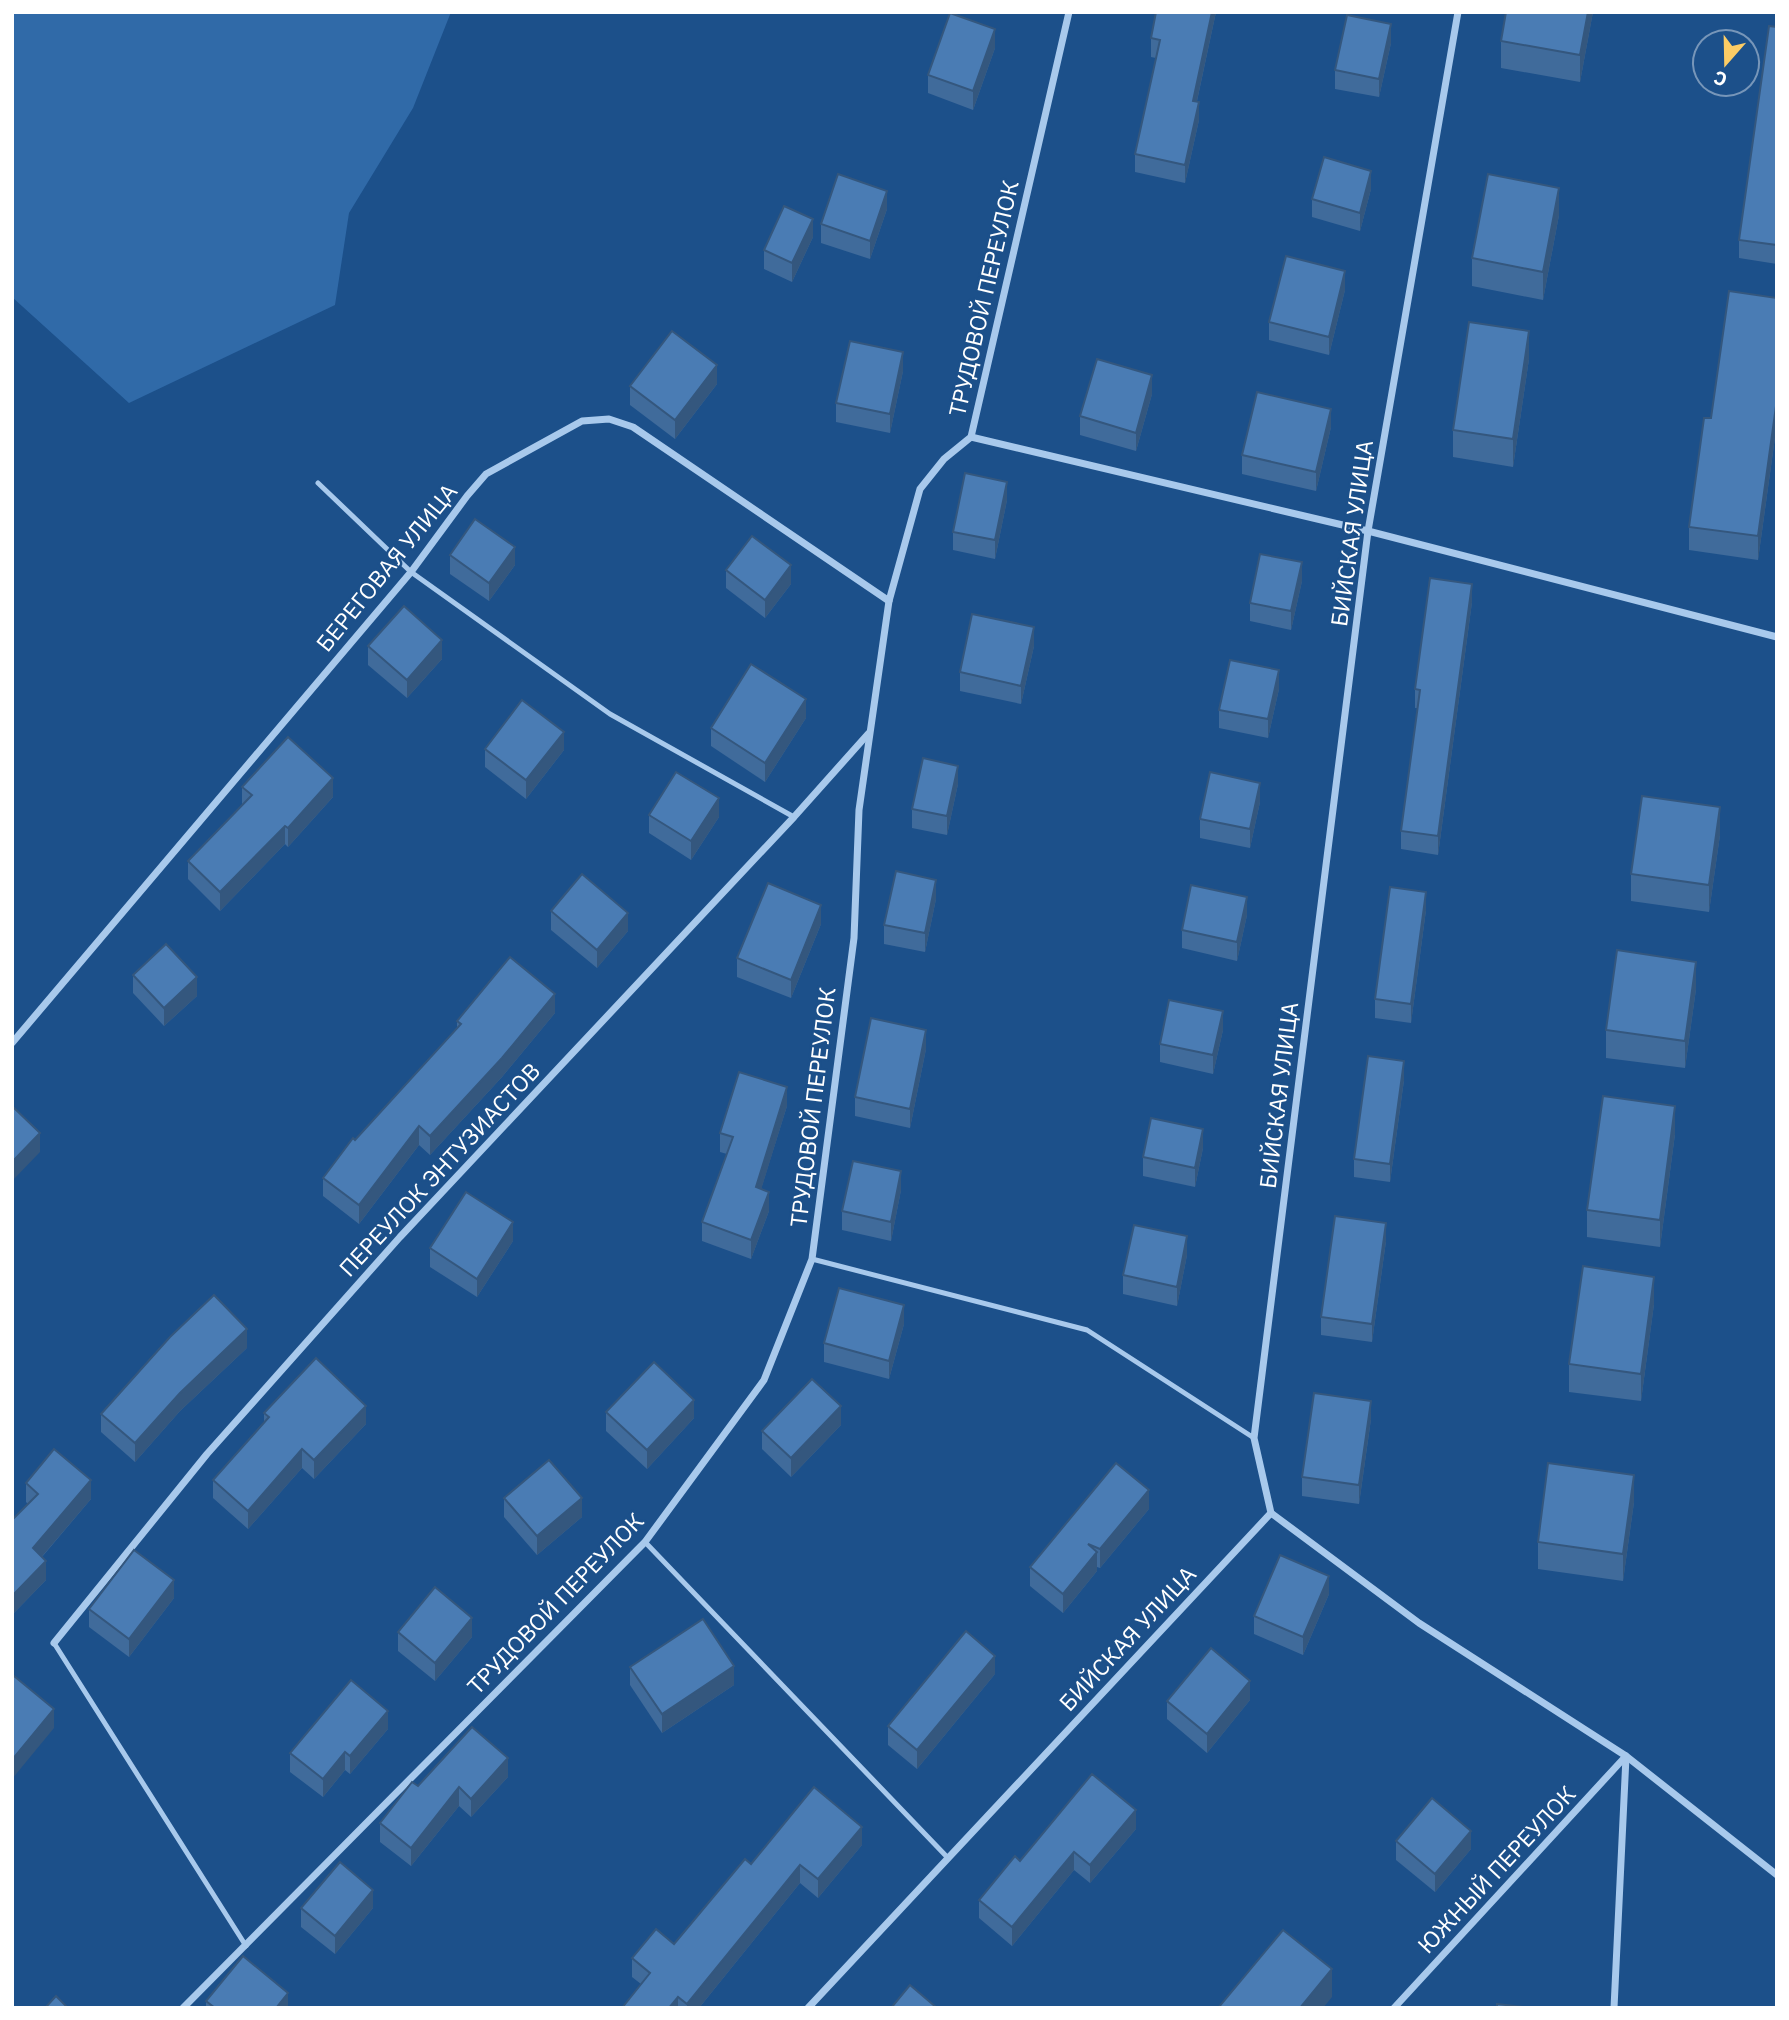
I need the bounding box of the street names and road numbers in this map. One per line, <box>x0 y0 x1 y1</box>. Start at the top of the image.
street label: ТРУДОВОЙ ПЕРЕУЛОК <box>941 177 1025 419</box>
street label: БИЙСКАЯ УЛИЦА <box>1323 438 1379 628</box>
street label: БЕРЕГОВАЯ УЛИЦА <box>309 476 463 657</box>
street label: ТРУДОВОЙ ПЕРЕУЛОК <box>782 985 842 1229</box>
street label: БИЙСКАЯ УЛИЦА <box>1252 1000 1304 1190</box>
street label: ПЕРЕУЛОК ЭНТУЗИАСТОВ <box>332 1056 546 1282</box>
street label: ТРУДОВОЙ ПЕРЕУЛОК <box>460 1506 650 1700</box>
street label: БИЙСКАЯ УЛИЦА <box>1052 1559 1202 1717</box>
street label: ЮЖНЫЙ ПЕРЕУЛОК <box>1411 1779 1581 1959</box>

